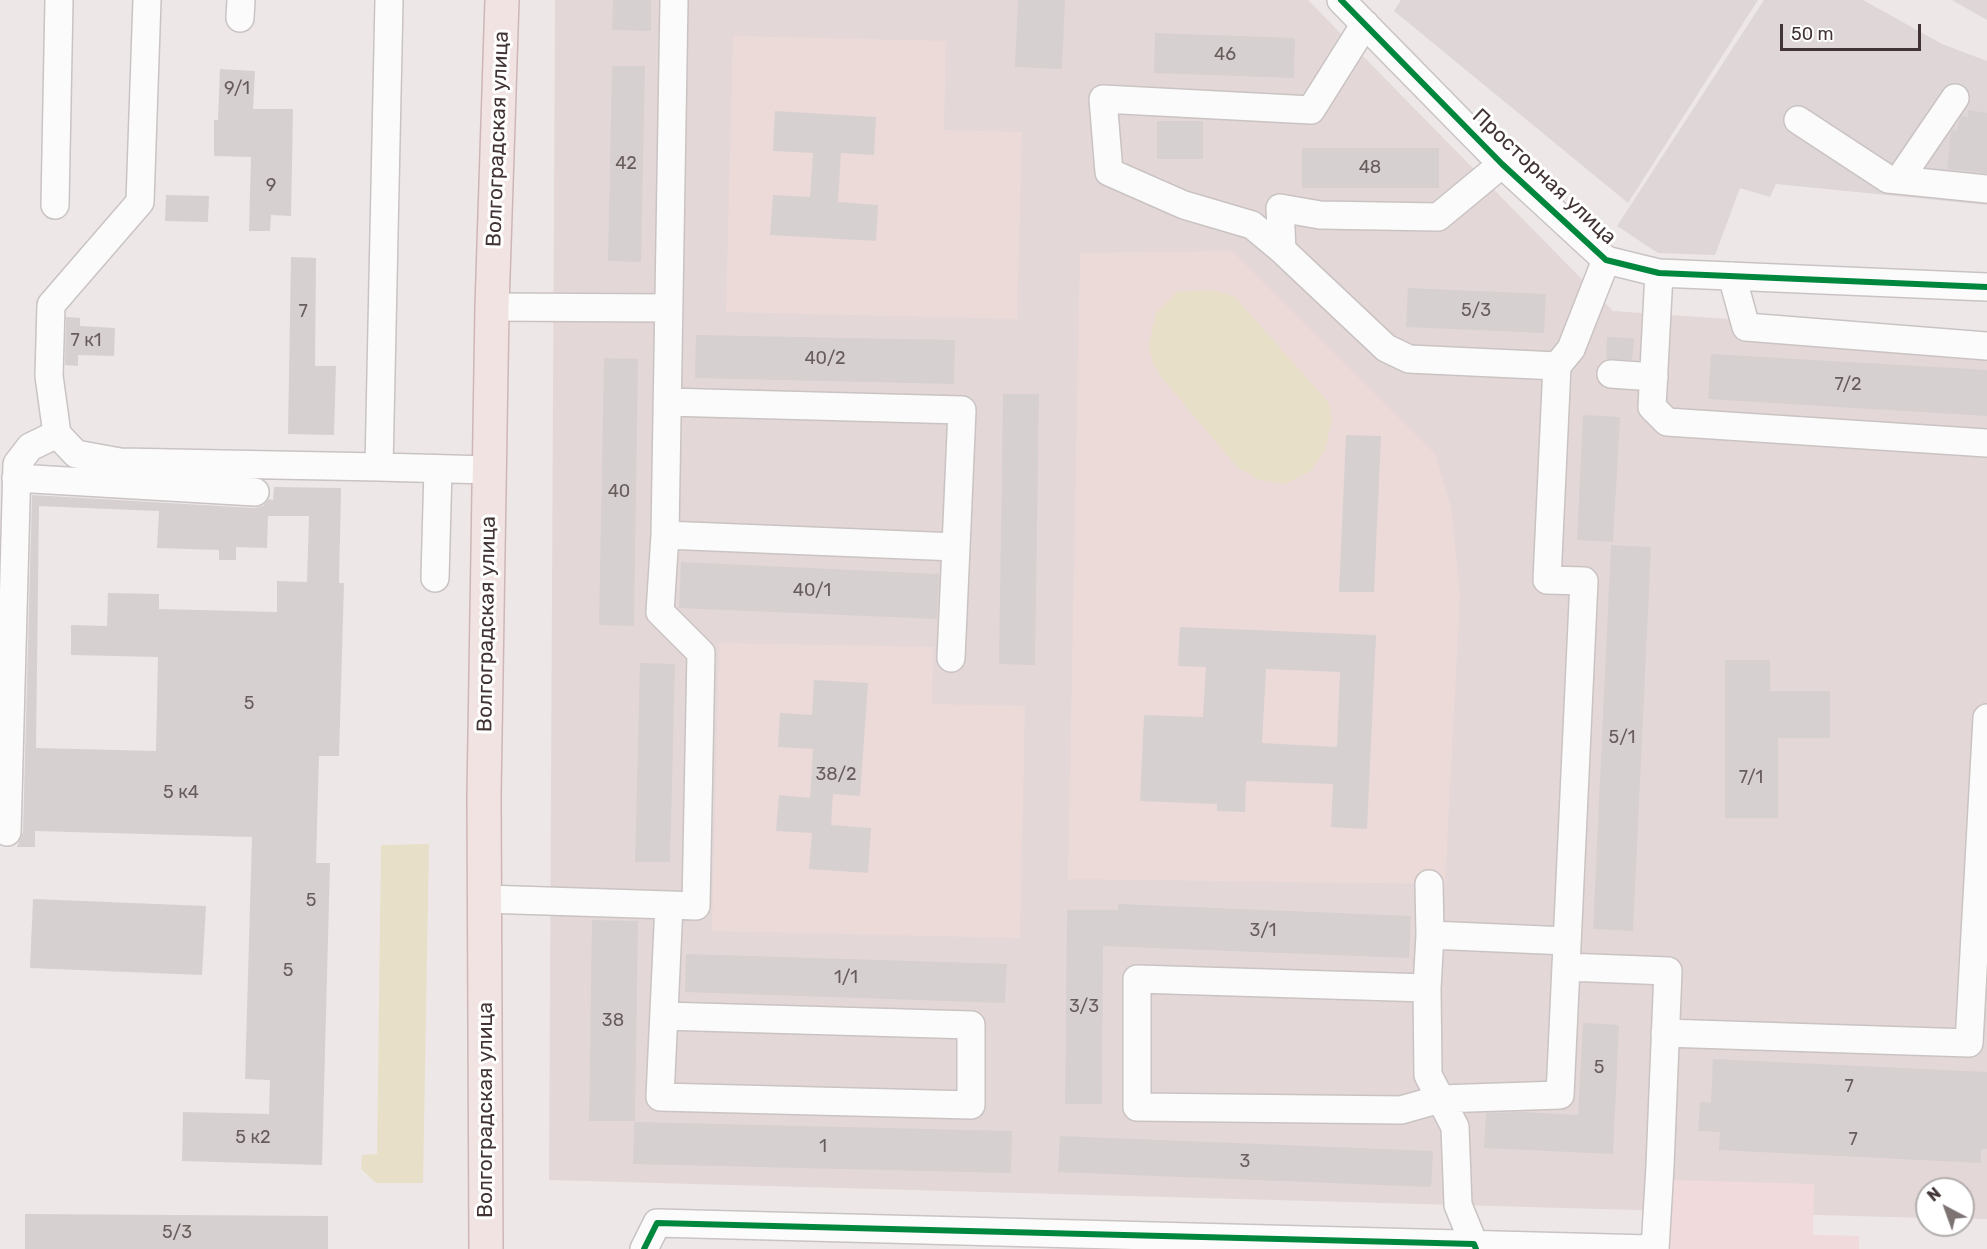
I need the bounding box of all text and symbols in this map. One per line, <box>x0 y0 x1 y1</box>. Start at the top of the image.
scale bar <box>1783 12 1924 50</box>
text: 50 m <box>1791 23 1834 45</box>
street label: Волгоградская улица <box>482 31 514 247</box>
house number: 46 <box>1214 44 1236 66</box>
house number: 9/1 <box>224 78 250 100</box>
street label: Просторная улица <box>1467 104 1621 250</box>
house number: 42 <box>615 153 637 175</box>
house number: 48 <box>1359 157 1381 179</box>
house number: 9 <box>266 175 276 197</box>
house number: 5/3 <box>1461 300 1491 322</box>
house number: 7 <box>298 301 308 323</box>
house number: 7 к1 <box>71 330 101 352</box>
house number: 40/2 <box>804 348 846 370</box>
house number: 7/2 <box>1834 374 1862 396</box>
house number: 40 <box>608 481 630 503</box>
street label: Волгоградская улица <box>473 516 501 732</box>
house number: 40/1 <box>793 580 831 602</box>
house number: 5 <box>244 693 254 715</box>
house number: 5/1 <box>1609 727 1635 749</box>
house number: 38/2 <box>815 764 857 786</box>
house number: 7/1 <box>1739 767 1763 789</box>
house number: 5 к4 <box>163 782 199 804</box>
house number: 5 <box>306 890 316 912</box>
house number: 3/1 <box>1249 920 1277 942</box>
house number: 5 <box>283 960 293 982</box>
house number: 1/1 <box>834 967 858 989</box>
house number: 3/3 <box>1069 996 1099 1018</box>
street label: Волгоградская улица <box>473 1002 499 1218</box>
house number: 38 <box>602 1010 624 1032</box>
house number: 5 <box>1594 1057 1604 1079</box>
house number: 7 <box>1844 1076 1854 1098</box>
house number: 5 к2 <box>235 1127 271 1149</box>
house number: 7 <box>1848 1129 1858 1151</box>
house number: 1 <box>819 1136 827 1158</box>
house number: 3 <box>1240 1151 1250 1173</box>
north arrow <box>1915 1177 1975 1237</box>
text: N <box>1924 1184 1945 1205</box>
house number: 5/3 <box>162 1222 192 1244</box>

